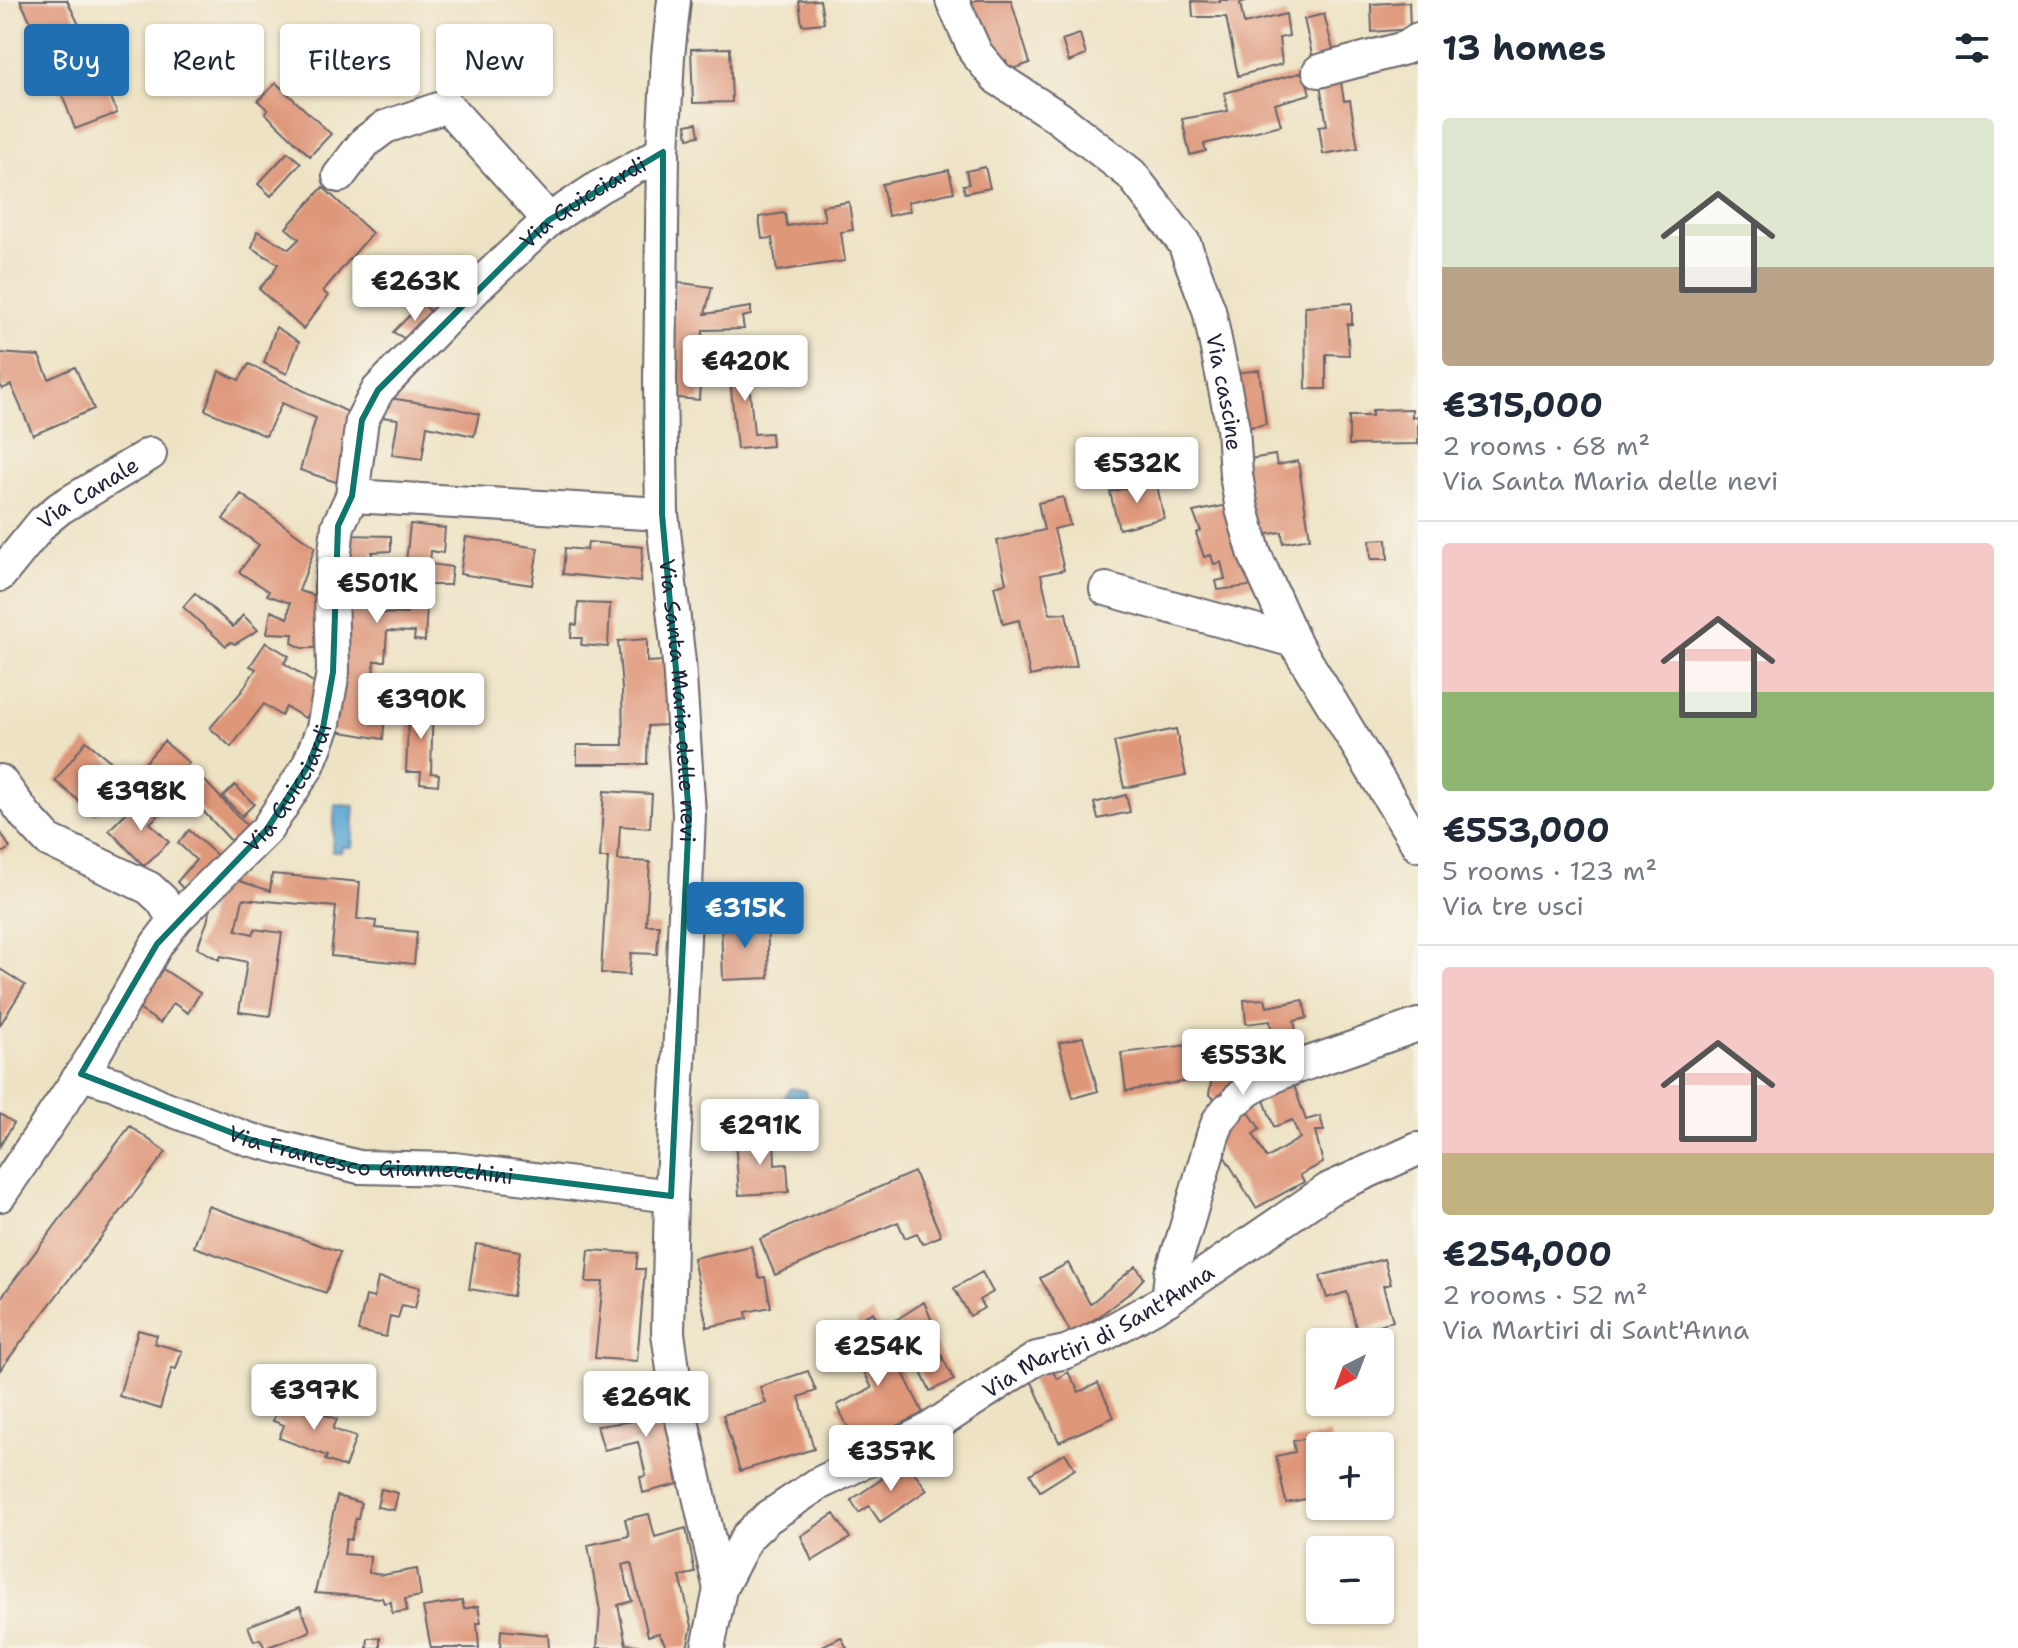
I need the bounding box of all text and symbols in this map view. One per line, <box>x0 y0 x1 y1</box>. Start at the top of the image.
chip: Buy <box>24 24 129 96</box>
chip: Rent <box>145 24 264 96</box>
chip: Filters <box>280 24 420 96</box>
chip: New <box>436 24 553 96</box>
text: 13 homes <box>1442 25 1606 71</box>
icon: filters <box>1950 26 1994 70</box>
street label: Via Guicciardi <box>513 150 652 255</box>
icon: home <box>1646 170 1790 314</box>
pin: €263K <box>359 255 471 323</box>
text: €263K <box>370 263 460 298</box>
street label: Via cascine <box>1199 331 1248 452</box>
pin: €420K <box>689 335 801 403</box>
text: €420K <box>701 343 789 378</box>
text: €315,000 <box>1442 382 1603 428</box>
text: 2 rooms · 68 m² <box>1442 428 1650 463</box>
pin: €532K <box>1081 437 1193 505</box>
text: €532K <box>1093 445 1181 480</box>
street label: Via Canale <box>31 450 144 536</box>
text: Via Santa Maria delle nevi <box>1442 463 1778 498</box>
pin: €501K <box>321 557 433 625</box>
street label: Via Santa Maria delle nevi <box>652 557 703 843</box>
text: €501K <box>336 565 418 600</box>
icon: home <box>1646 595 1790 739</box>
pin: €390K <box>365 673 477 741</box>
text: €390K <box>376 681 466 716</box>
street label: Via Guicciardi <box>238 722 338 859</box>
pin: €398K <box>85 765 197 833</box>
text: €398K <box>96 773 186 808</box>
text: €553,000 <box>1442 807 1610 853</box>
text: 5 rooms · 123 m² <box>1442 853 1657 888</box>
pin: €315K <box>689 882 801 950</box>
text: Via tre usci <box>1442 888 1584 923</box>
text: €315K <box>705 890 785 925</box>
icon: home <box>1646 1019 1790 1163</box>
pin: €553K <box>1187 1029 1299 1097</box>
text: €553K <box>1200 1037 1286 1072</box>
pin: €291K <box>704 1099 816 1167</box>
text: €291K <box>719 1107 801 1142</box>
street label: Via Francesco Giannecchini <box>224 1119 515 1191</box>
text: €254,000 <box>1442 1231 1612 1277</box>
street label: Via Martiri di Sant'Anna <box>977 1258 1220 1405</box>
text: 2 rooms · 52 m² <box>1442 1277 1648 1312</box>
text: Via Martiri di Sant'Anna <box>1442 1312 1749 1347</box>
pin: €254K <box>822 1320 934 1388</box>
text: €254K <box>834 1328 922 1363</box>
north arrow <box>1306 1328 1394 1416</box>
map controls <box>1306 1328 1394 1624</box>
pin: €397K <box>258 1364 370 1432</box>
pin: €269K <box>590 1371 702 1439</box>
text: €397K <box>269 1372 359 1407</box>
text: €269K <box>601 1379 691 1414</box>
pin: €357K <box>835 1425 947 1493</box>
button: + <box>1306 1432 1394 1520</box>
text: €357K <box>847 1433 935 1468</box>
button: − <box>1306 1536 1394 1624</box>

